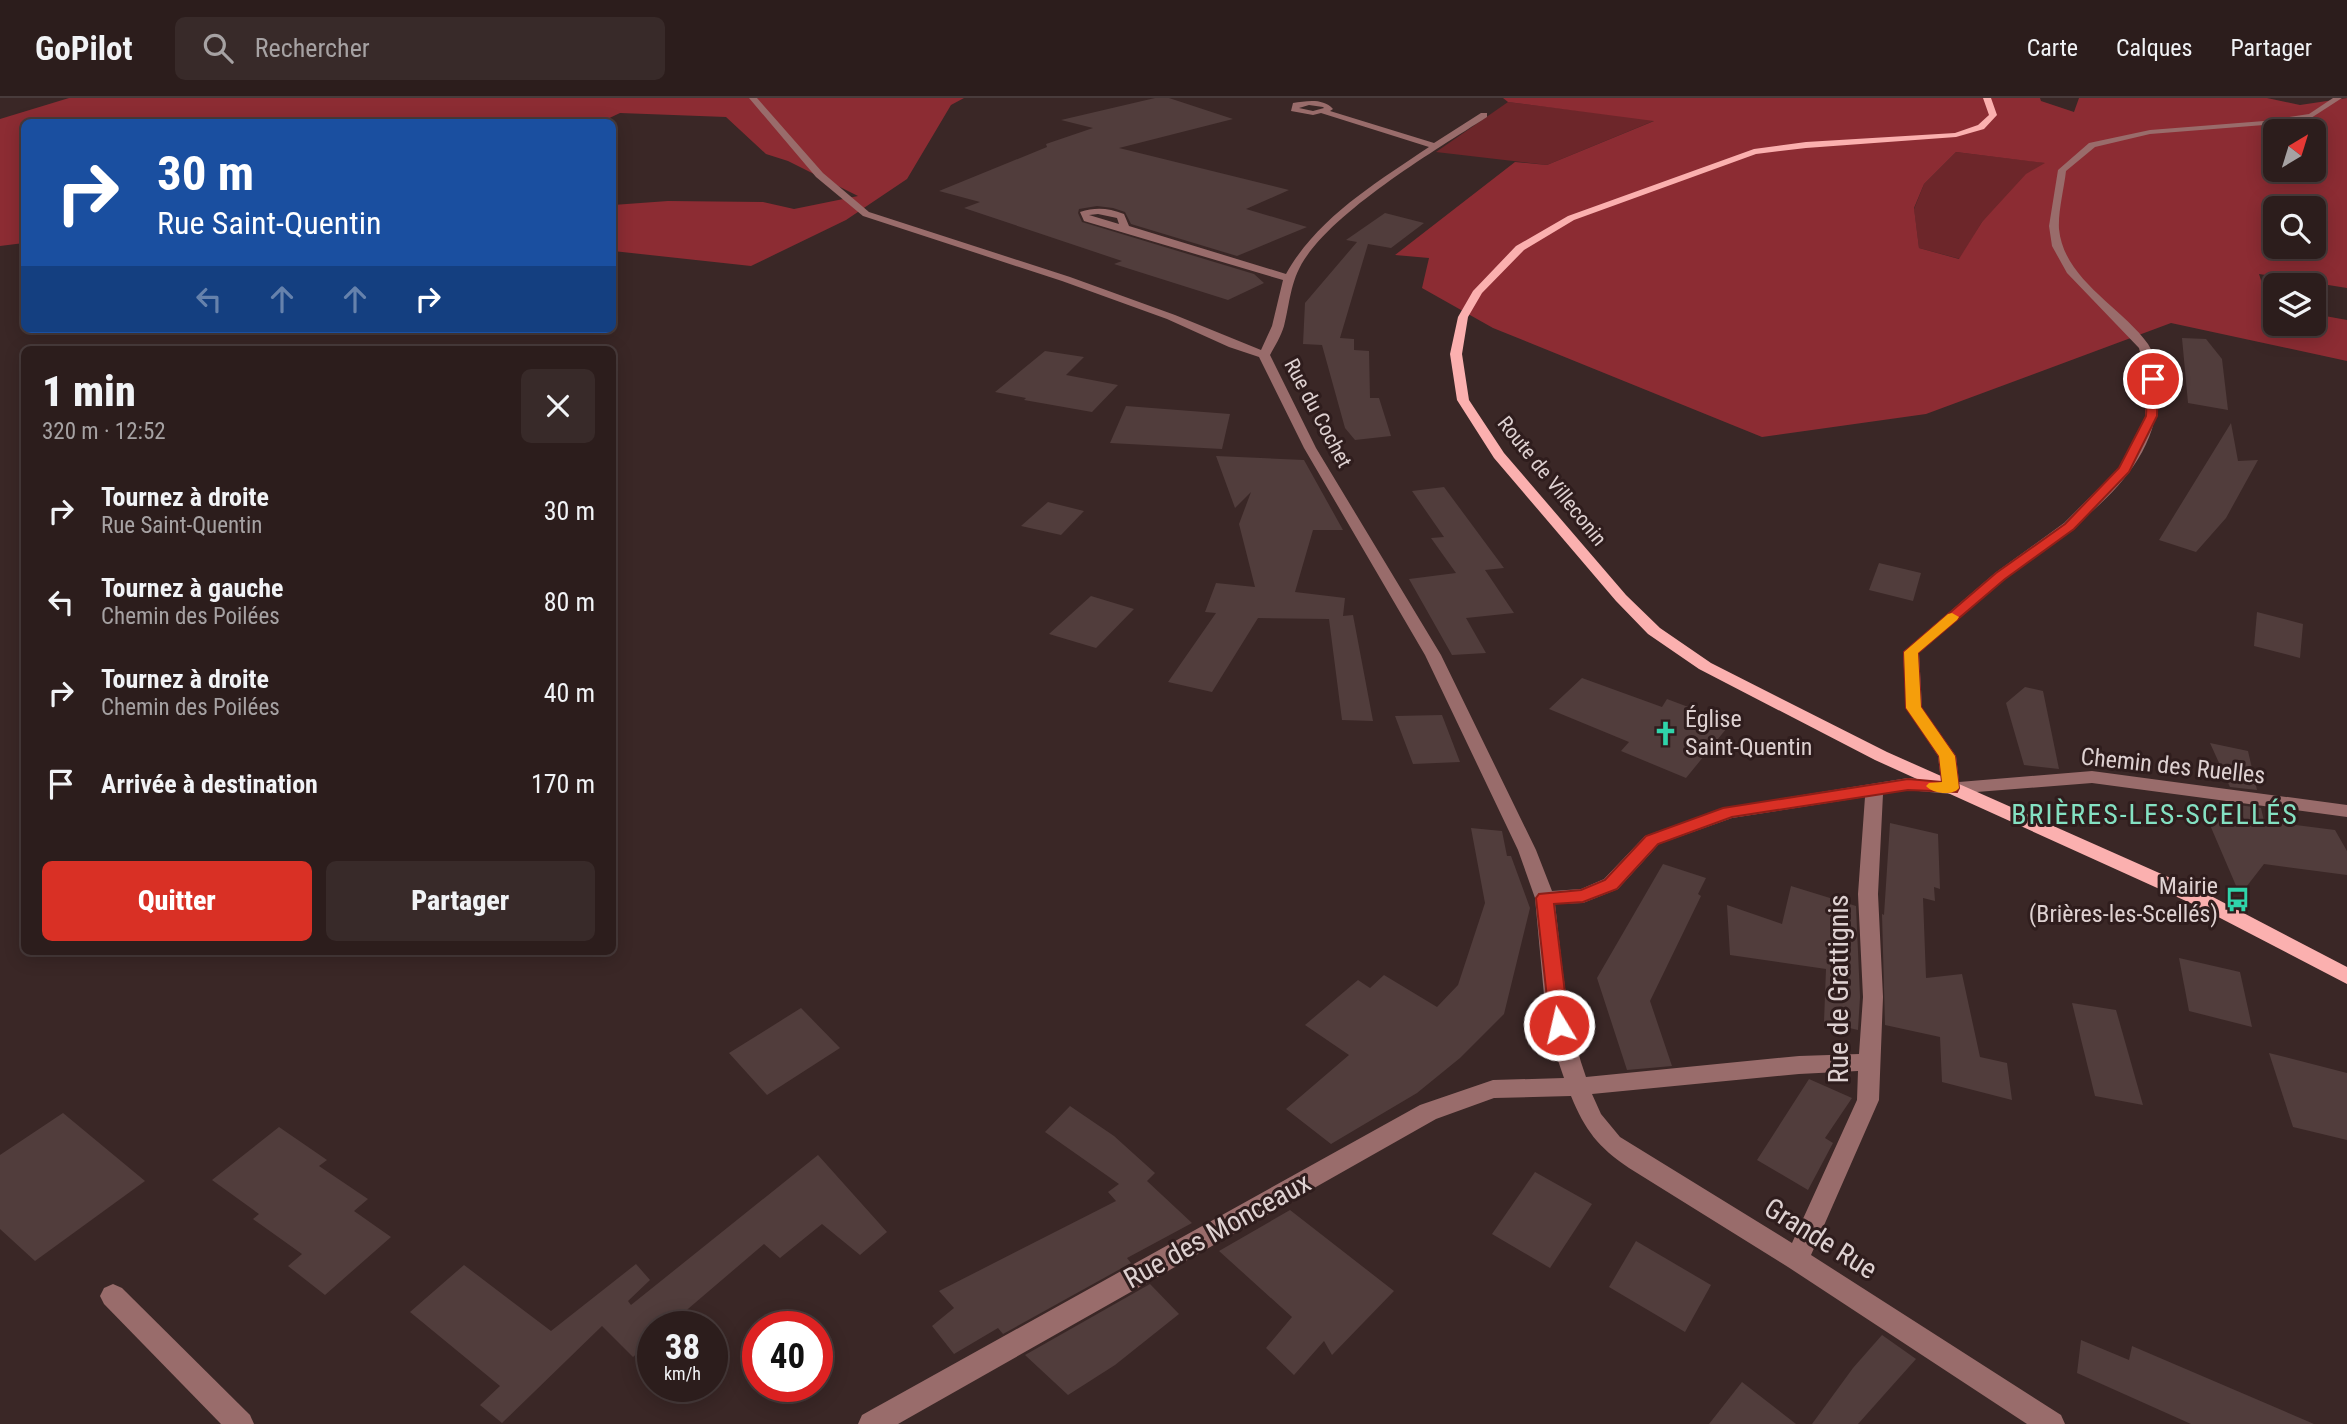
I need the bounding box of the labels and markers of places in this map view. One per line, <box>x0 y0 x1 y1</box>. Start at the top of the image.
pin <box>2123 349 2183 409</box>
place label: Église Saint-Quentin <box>1685 705 1812 761</box>
church icon: Église Saint-Quentin <box>1651 719 1679 747</box>
place label: Mairie (Brières-les-Scellés) <box>2029 872 2218 928</box>
bus stop icon: Mairie (Brières-les-Scellés) <box>2224 886 2252 914</box>

